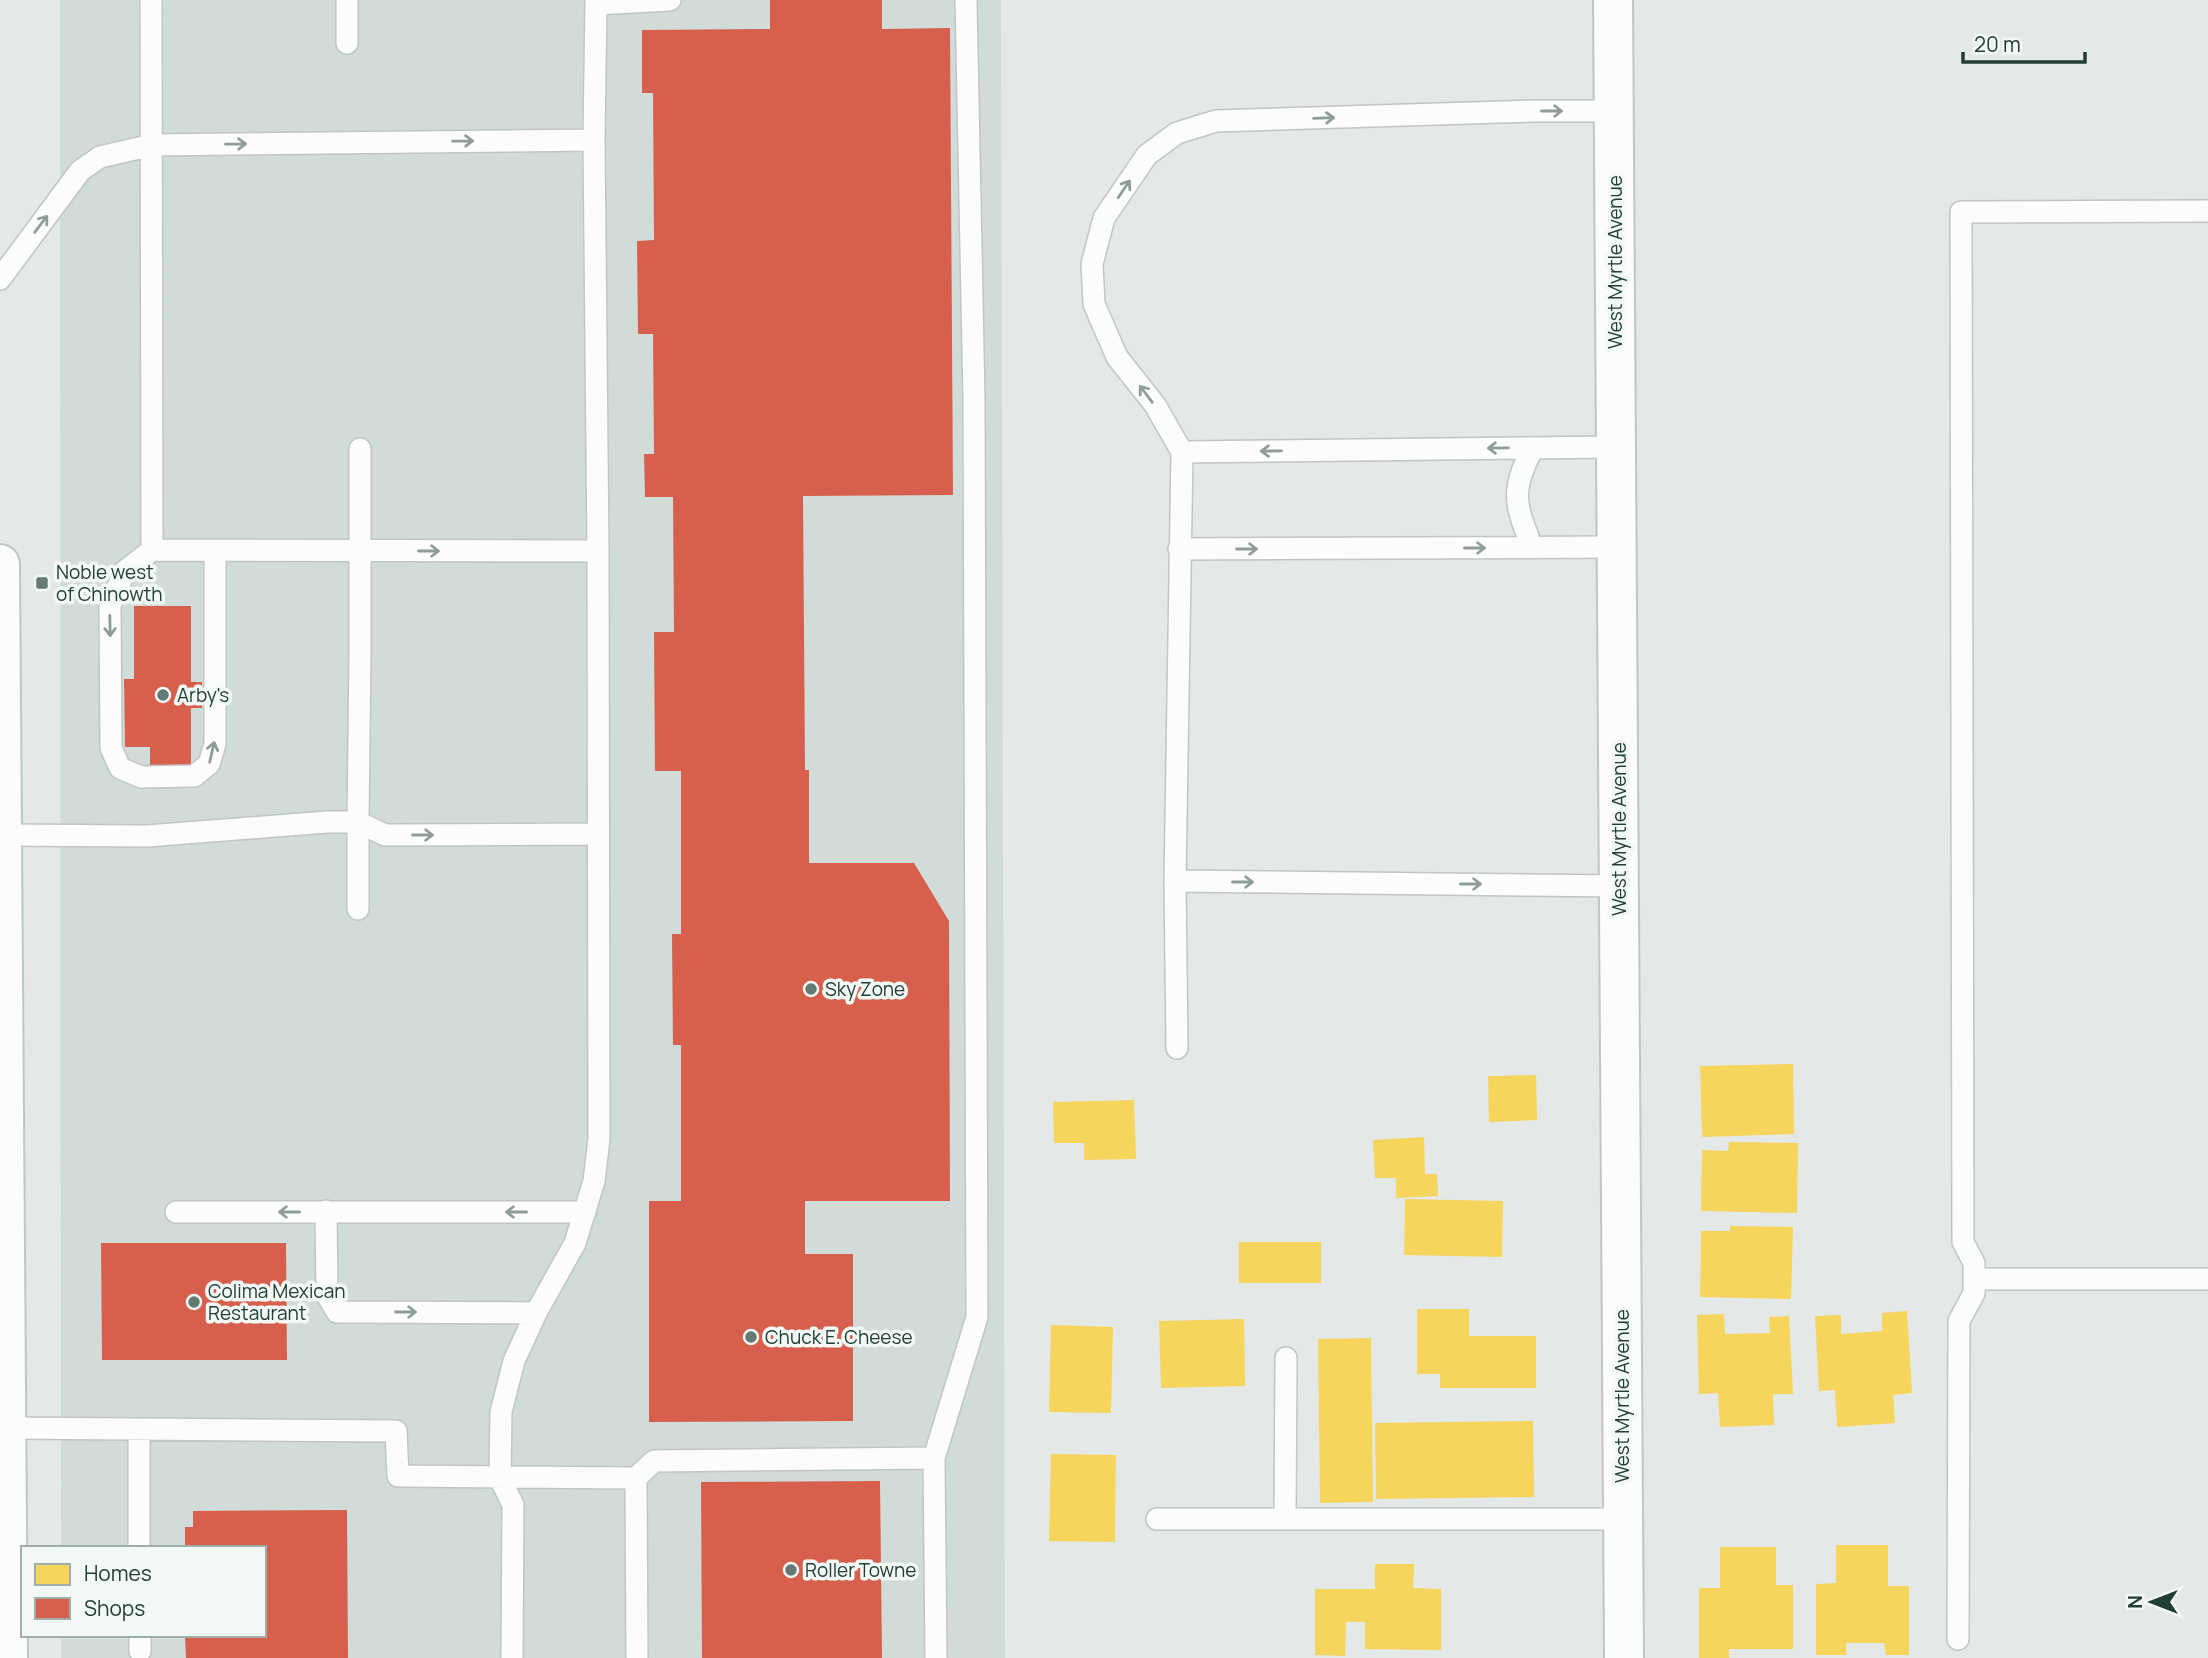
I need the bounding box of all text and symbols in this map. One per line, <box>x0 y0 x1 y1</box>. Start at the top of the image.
scale bar <box>1963 21 2086 65</box>
text: 20 m <box>1974 30 2021 58</box>
one-way arrow <box>1540 104 1563 118</box>
one-way arrow <box>1313 111 1336 124</box>
one-way arrow <box>451 135 474 148</box>
one-way arrow <box>224 137 247 151</box>
street label: West Myrtle Avenue <box>1602 175 1628 349</box>
one-way arrow <box>1117 180 1131 199</box>
one-way arrow <box>33 215 48 234</box>
one-way arrow <box>1138 385 1153 404</box>
one-way arrow <box>1487 442 1510 455</box>
one-way arrow <box>1260 444 1283 458</box>
one-way arrow <box>1463 541 1486 555</box>
one-way arrow <box>1235 542 1258 556</box>
one-way arrow <box>417 544 440 558</box>
place label: Noble west of Chinowth <box>56 559 163 607</box>
marker: Noble west of Chinowth <box>34 575 50 591</box>
one-way arrow <box>103 614 117 637</box>
place label: Arby's <box>177 682 229 708</box>
marker: Arby's <box>155 687 171 703</box>
one-way arrow <box>206 741 219 764</box>
street label: West Myrtle Avenue <box>1606 742 1632 916</box>
one-way arrow <box>411 828 434 842</box>
one-way arrow <box>1231 875 1254 889</box>
one-way arrow <box>1459 877 1482 890</box>
place label: Sky Zone <box>825 976 905 1002</box>
marker: Sky Zone <box>803 981 819 997</box>
one-way arrow <box>278 1205 301 1218</box>
one-way arrow <box>505 1205 528 1219</box>
place label: Colima Mexican Restaurant <box>208 1278 346 1326</box>
marker: Colima Mexican Restaurant <box>186 1294 202 1310</box>
one-way arrow <box>394 1305 417 1319</box>
street label: West Myrtle Avenue <box>1609 1309 1635 1483</box>
place label: Chuck E. Cheese <box>765 1324 913 1350</box>
marker: Chuck E. Cheese <box>743 1329 759 1345</box>
legend <box>21 1546 266 1637</box>
place label: Roller Towne <box>805 1557 916 1583</box>
text: Homes <box>84 1559 152 1587</box>
marker: Roller Towne <box>783 1562 799 1578</box>
north arrow <box>2117 1567 2187 1637</box>
text: Shops <box>84 1594 145 1622</box>
text: N <box>2122 1595 2148 1609</box>

